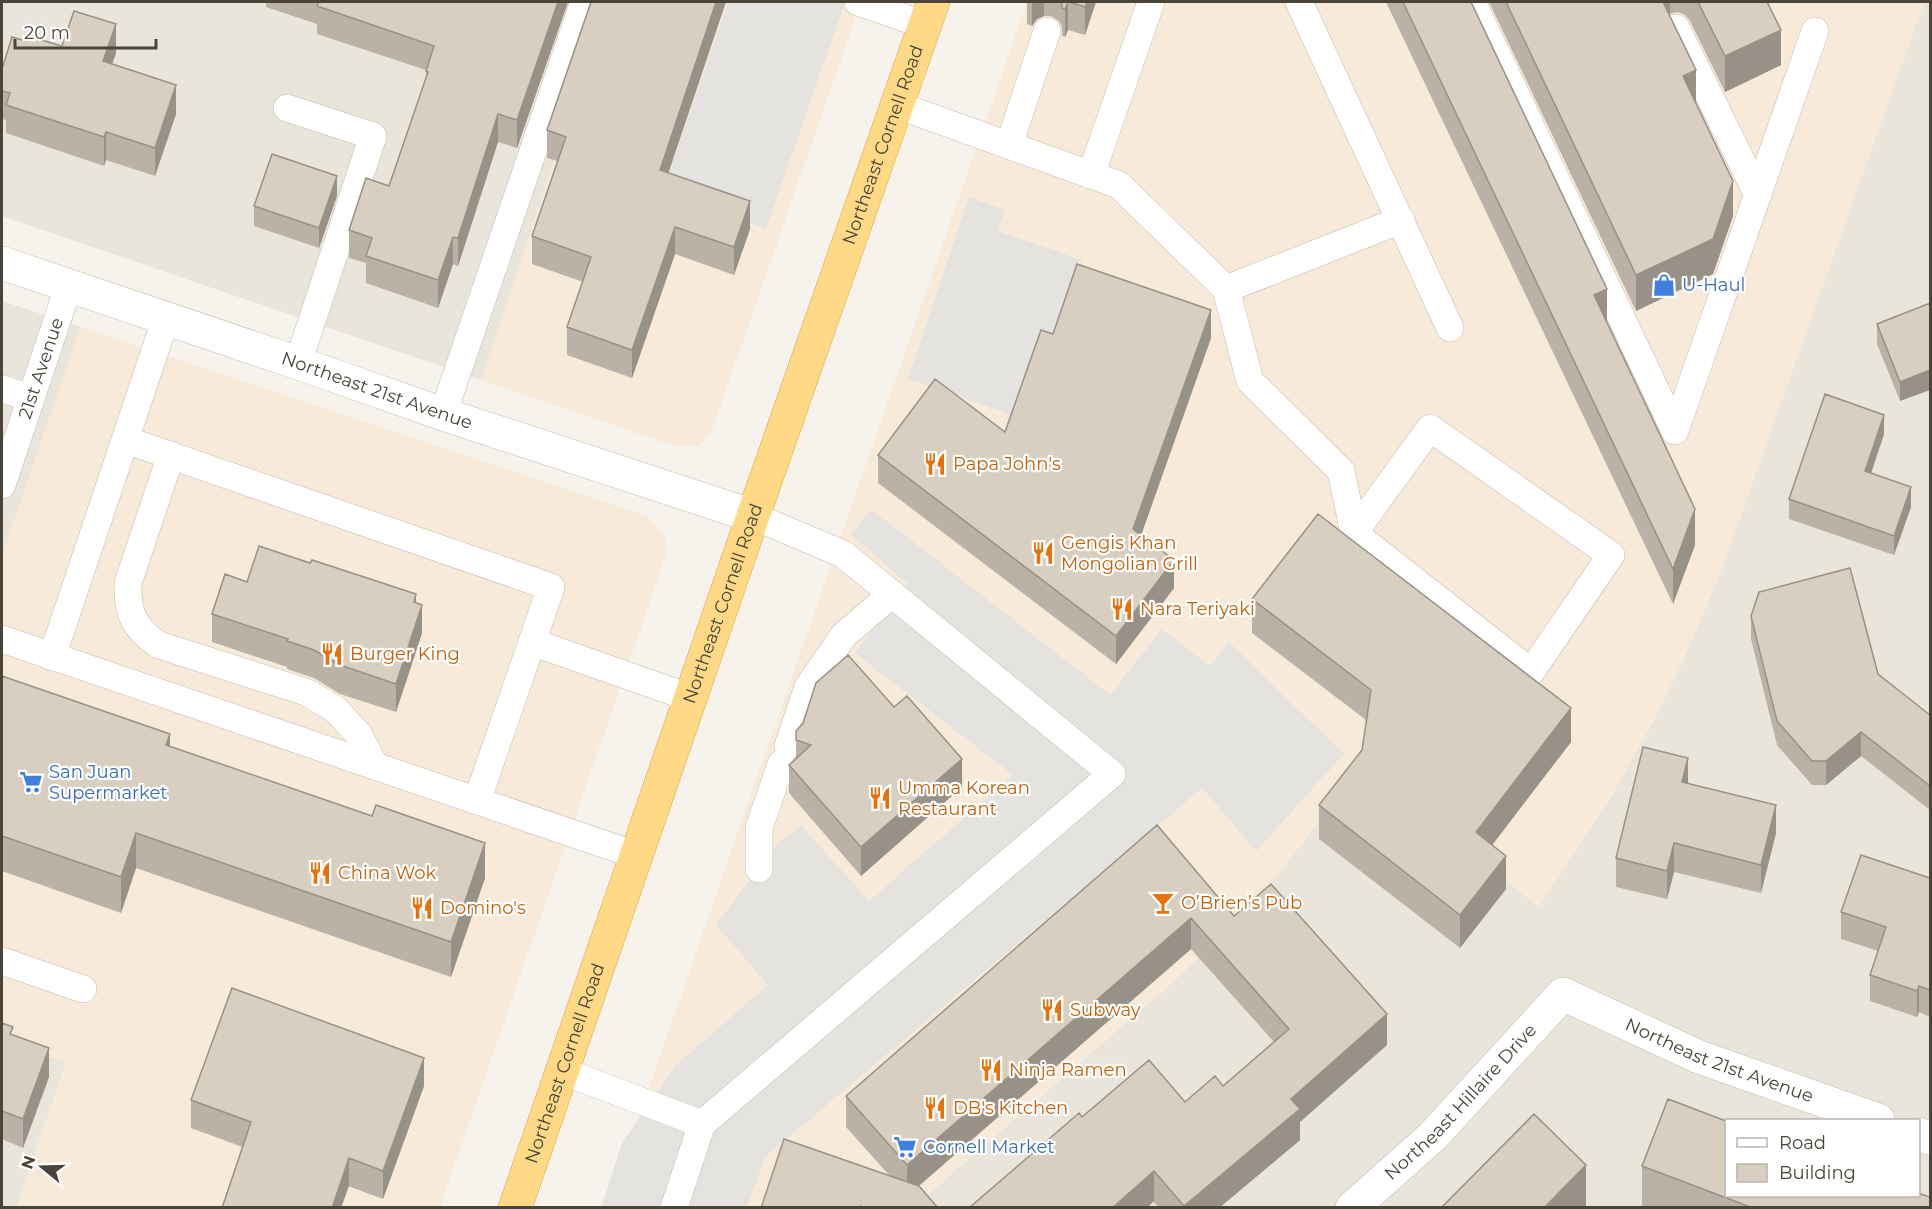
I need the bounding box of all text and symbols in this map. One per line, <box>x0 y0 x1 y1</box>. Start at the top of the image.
scale bar <box>15 12 156 50</box>
text: 20 m <box>24 22 70 44</box>
street label: Northeast Cornell Road <box>838 42 928 248</box>
shop icon: U-Haul <box>1651 272 1677 298</box>
place label: U-Haul <box>1682 274 1745 296</box>
street label: 21st Avenue <box>14 315 68 422</box>
street label: Northeast 21st Avenue <box>279 347 475 434</box>
restaurant icon: Papa John's <box>922 451 948 477</box>
place label: Papa John's <box>953 453 1061 475</box>
street label: Northeast Cornell Road <box>678 501 767 707</box>
place label: Gengis Khan Mongolian Grill <box>1061 532 1198 575</box>
restaurant icon: Gengis Khan Mongolian Grill <box>1030 540 1056 566</box>
restaurant icon: Nara Teriyaki <box>1109 596 1135 622</box>
place label: Nara Teriyaki <box>1140 598 1255 620</box>
restaurant icon: Burger King <box>319 641 345 667</box>
place label: Burger King <box>350 643 460 665</box>
place label: San Juan Supermarket <box>49 761 168 804</box>
supermarket icon: San Juan Supermarket <box>18 769 44 795</box>
place label: Umma Korean Restaurant <box>898 777 1030 820</box>
restaurant icon: Umma Korean Restaurant <box>867 785 893 811</box>
restaurant icon: China Wok <box>307 860 333 886</box>
place label: China Wok <box>338 862 437 884</box>
bar icon: O’Brien’s Pub <box>1150 890 1176 916</box>
place label: O’Brien’s Pub <box>1181 892 1302 914</box>
restaurant icon: Domino's <box>409 895 435 921</box>
place label: Domino's <box>440 897 526 919</box>
street label: Northeast Cornell Road <box>520 960 609 1166</box>
restaurant icon: Subway <box>1039 997 1065 1023</box>
place label: Subway <box>1070 999 1141 1021</box>
street label: Northeast 21st Avenue <box>1622 1013 1816 1107</box>
street label: Northeast Hillaire Drive <box>1380 1019 1541 1185</box>
restaurant icon: Ninja Ramen <box>978 1057 1004 1083</box>
place label: Ninja Ramen <box>1009 1059 1127 1081</box>
restaurant icon: DB's Kitchen <box>922 1095 948 1121</box>
place label: DB's Kitchen <box>953 1097 1068 1119</box>
legend <box>1725 1119 1920 1197</box>
text: Road <box>1779 1132 1826 1154</box>
supermarket icon: Cornell Market <box>892 1134 918 1160</box>
place label: Cornell Market <box>923 1136 1055 1158</box>
north arrow <box>12 1137 72 1197</box>
text: N <box>17 1153 39 1171</box>
text: Building <box>1779 1162 1856 1184</box>

